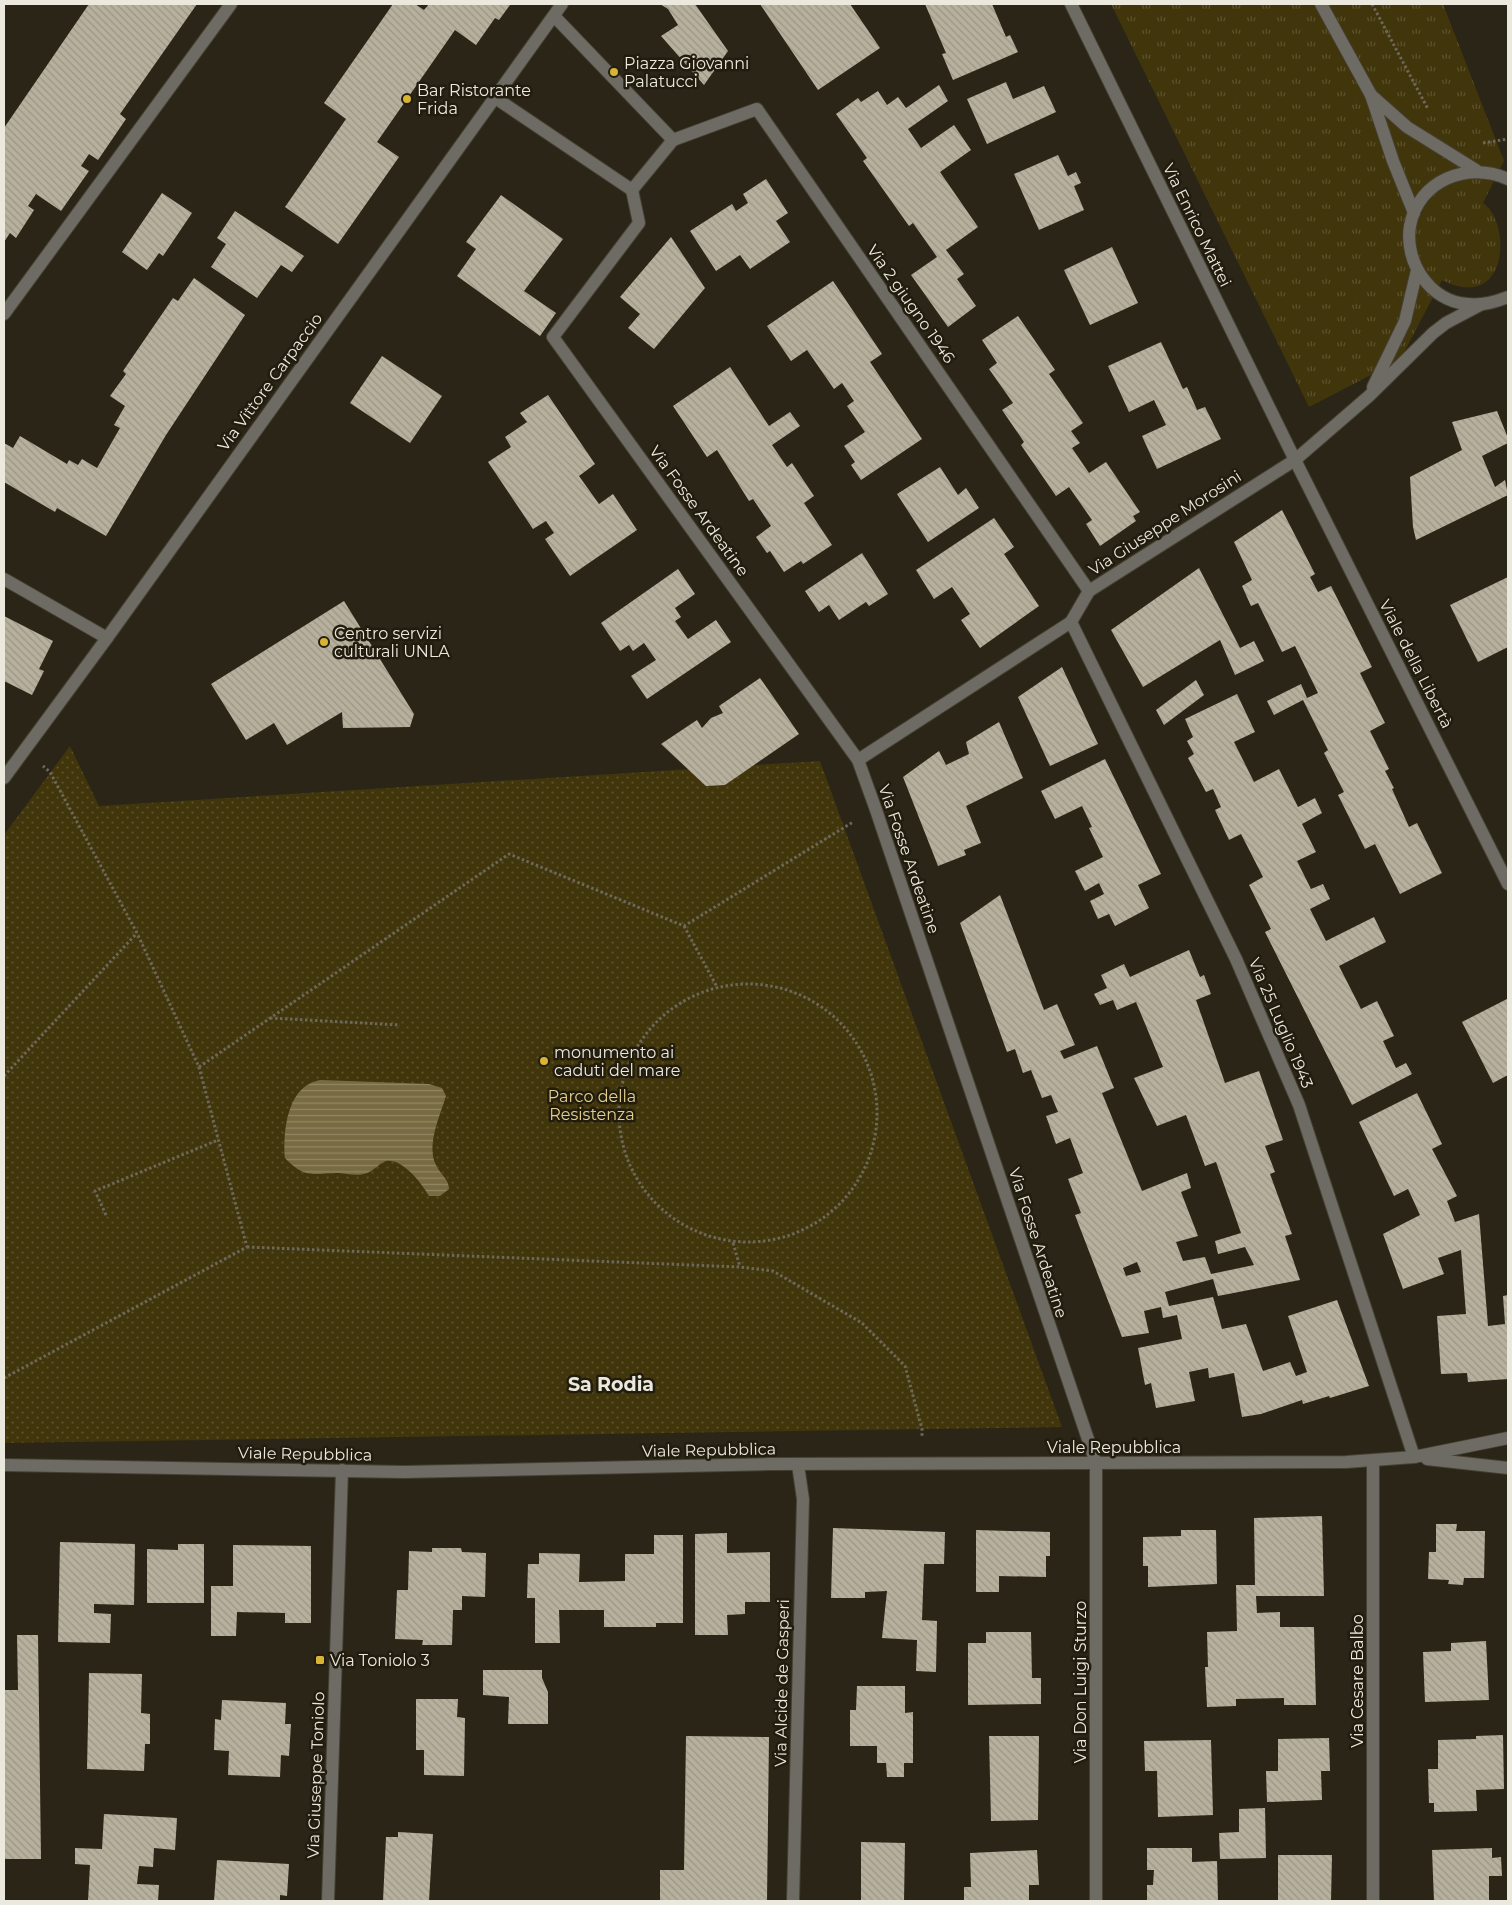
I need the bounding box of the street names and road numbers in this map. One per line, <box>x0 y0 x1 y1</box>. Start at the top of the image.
street label: Via Enrico Mattei <box>1159 160 1235 290</box>
street label: Via 2 giugno 1946 <box>863 241 959 367</box>
street label: Via Vittore Carpaccio <box>214 309 326 455</box>
street label: Via Fosse Ardeatine <box>645 442 753 580</box>
street label: Via Giuseppe Morosini <box>1085 467 1245 579</box>
street label: Viale della Libertà <box>1375 596 1457 732</box>
street label: Via Fosse Ardeatine <box>874 782 944 936</box>
street label: Via 25 Luglio 1943 <box>1245 955 1317 1091</box>
street label: Via Fosse Ardeatine <box>1005 1165 1071 1321</box>
street label: Viale Repubblica <box>1047 1438 1181 1457</box>
street label: Viale Repubblica <box>642 1439 776 1461</box>
street label: Viale Repubblica <box>238 1443 372 1465</box>
street label: Via Alcide de Gasperi <box>771 1599 793 1767</box>
street label: Via Don Luigi Sturzo <box>1071 1601 1090 1763</box>
street label: Via Cesare Balbo <box>1348 1614 1367 1748</box>
street label: Via Giuseppe Toniolo <box>304 1691 328 1859</box>

